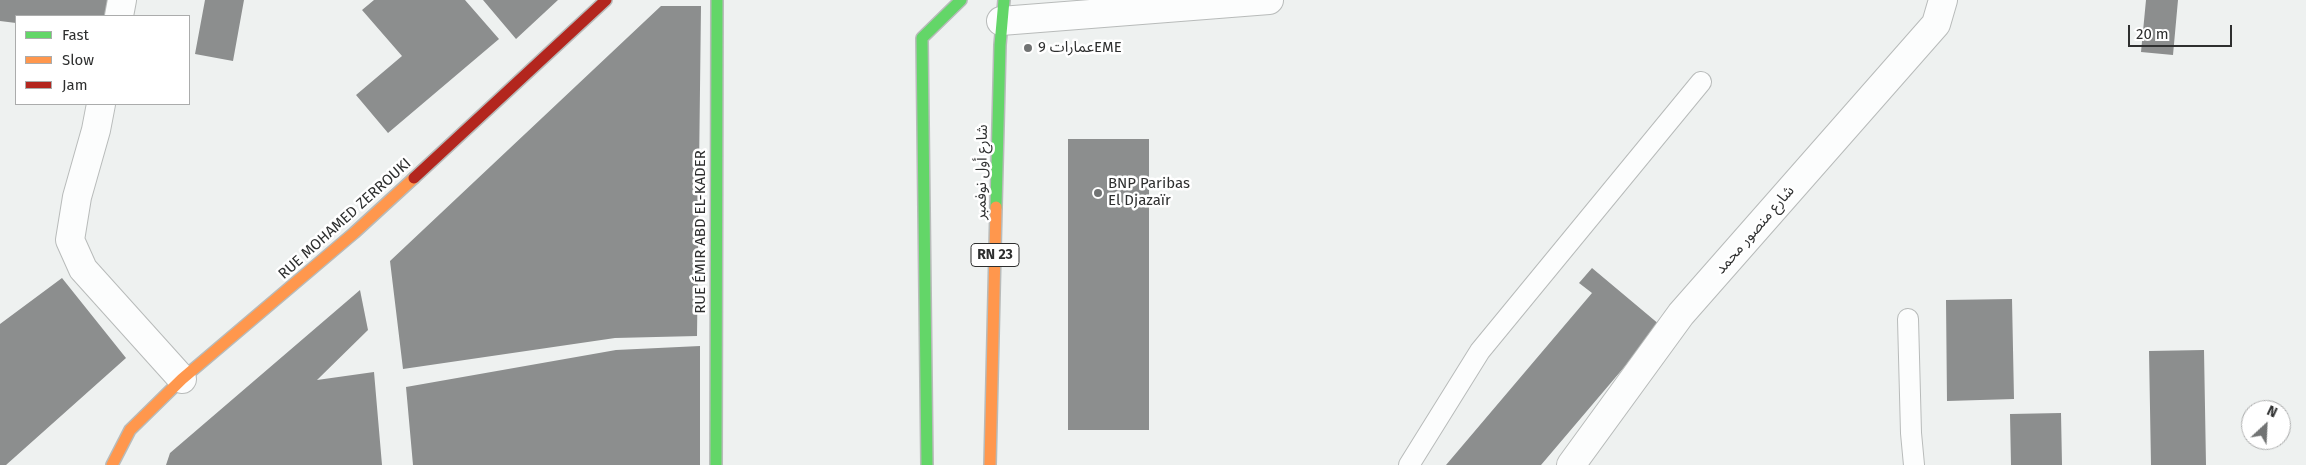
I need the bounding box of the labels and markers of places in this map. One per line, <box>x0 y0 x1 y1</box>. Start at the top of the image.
place label: عمارات 9EME <box>1038 39 1122 57</box>
marker: عمارات 9EME <box>1022 42 1034 54</box>
place label: BNP Paribas El Djazaïr <box>1108 175 1190 210</box>
marker: BNP Paribas El Djazaïr <box>1092 187 1104 199</box>

